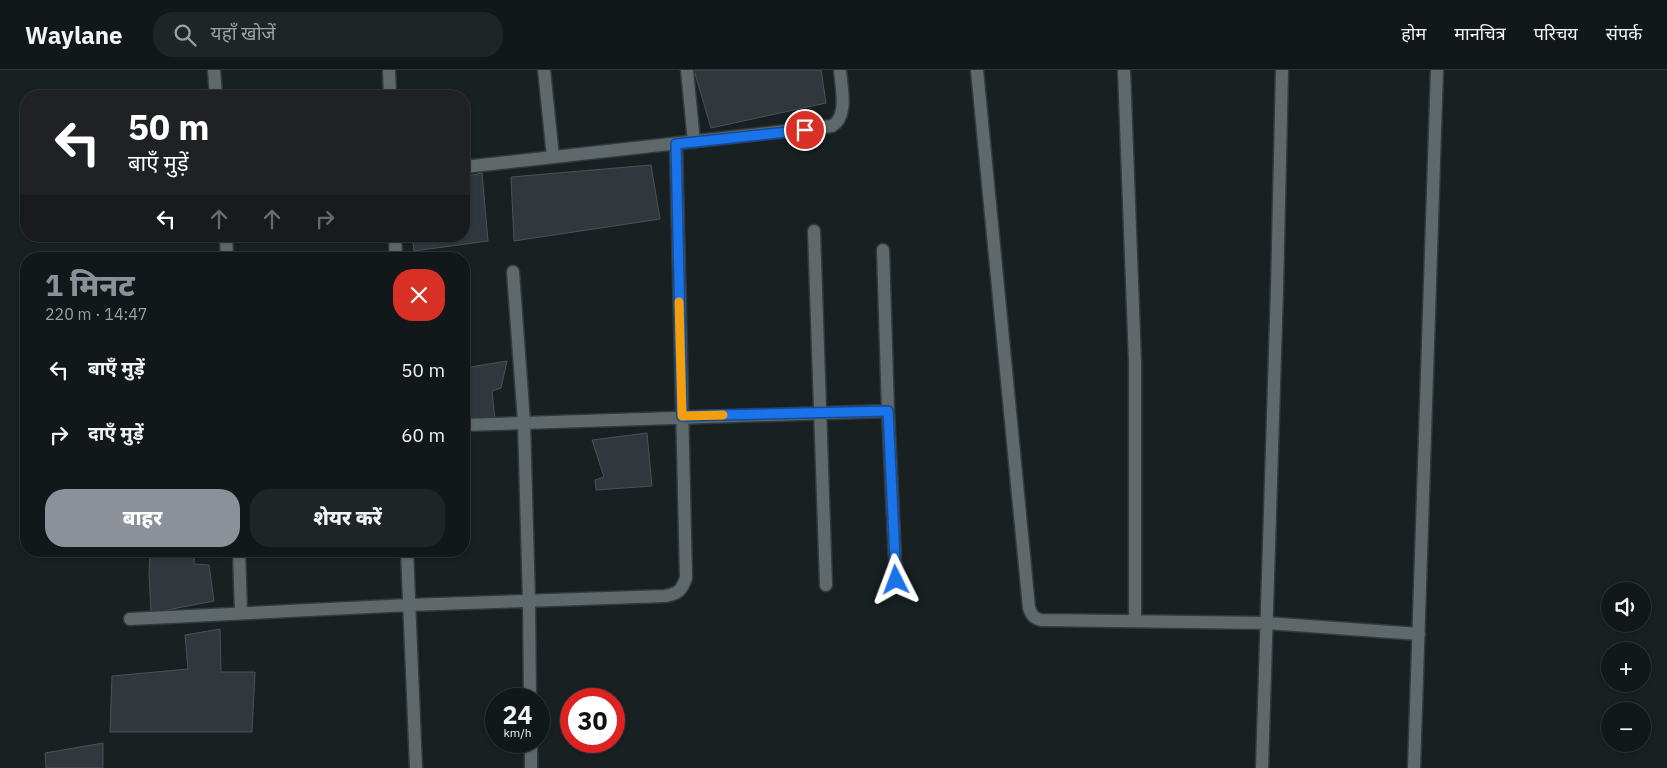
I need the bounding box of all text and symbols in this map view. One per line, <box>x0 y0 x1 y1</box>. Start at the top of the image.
search box <box>153 12 503 57</box>
text: Waylane <box>25 19 123 51</box>
icon: search <box>171 21 199 49</box>
text: यहाँ खोजें <box>211 21 276 45</box>
text: होम <box>1401 22 1426 45</box>
text: मानचित्र <box>1454 22 1506 45</box>
text: परिचय <box>1534 22 1578 45</box>
text: संपर्क <box>1606 22 1642 45</box>
text: 50 m <box>128 104 210 150</box>
pin <box>784 109 826 151</box>
icon: left <box>45 110 110 175</box>
icon: arrive <box>791 116 819 144</box>
text: बाएँ मुड़ें <box>128 148 189 177</box>
icon: left <box>152 205 180 233</box>
icon: ahead <box>205 205 233 233</box>
icon: ahead <box>258 205 286 233</box>
icon: right <box>311 205 339 233</box>
text: 1 मिनट <box>45 265 135 304</box>
button: close <box>393 269 445 321</box>
text: 220 m · 14:47 <box>45 304 147 324</box>
icon: left <box>45 356 73 384</box>
text: बाएँ मुड़ें <box>88 356 145 380</box>
text: 50 m <box>401 358 445 382</box>
icon: right <box>45 421 73 449</box>
text: दाएँ मुड़ें <box>88 421 144 445</box>
text: 60 m <box>401 423 445 447</box>
button: बाहर <box>45 489 240 547</box>
button: शेयर करें <box>250 489 445 547</box>
position arrow <box>869 553 921 605</box>
map controls <box>1601 582 1651 752</box>
button: sound <box>1601 582 1651 632</box>
button: + <box>1601 642 1651 692</box>
speed limit sign: 30 <box>560 688 625 753</box>
text: 24 <box>502 698 533 731</box>
button: − <box>1601 702 1651 752</box>
text: km/h <box>503 725 532 740</box>

